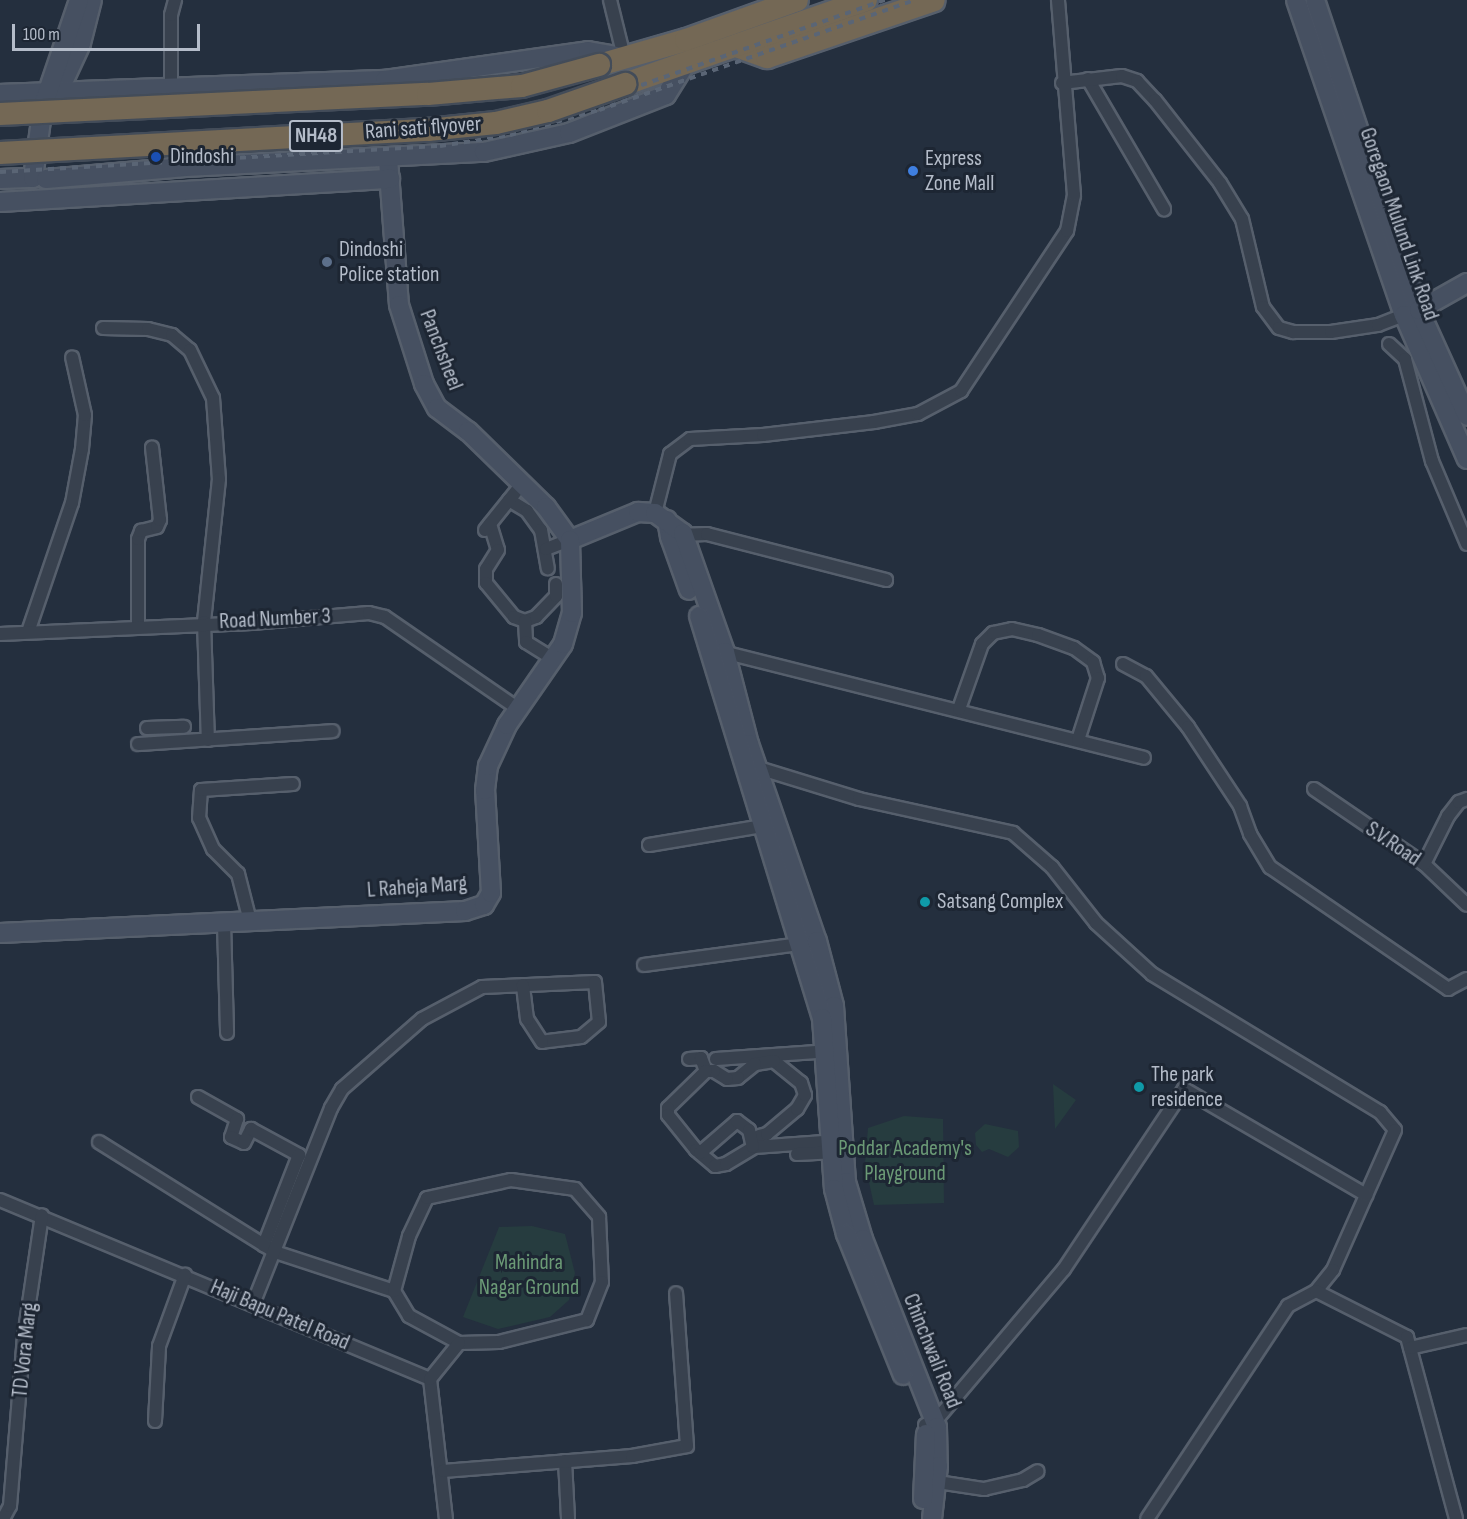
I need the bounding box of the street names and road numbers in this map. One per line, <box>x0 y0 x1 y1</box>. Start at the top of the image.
street label: Rani sati flyover <box>364 111 482 145</box>
road number: NH48 <box>288 118 344 154</box>
street label: Goregaon Mulund Link Road <box>1354 124 1444 324</box>
street label: Panchsheel <box>414 306 468 394</box>
street label: Road Number 3 <box>219 603 331 635</box>
street label: S.V.Road <box>1360 816 1426 872</box>
street label: L Raheja Marg <box>366 870 468 904</box>
street label: Haji Bapu Patel Road <box>207 1274 353 1356</box>
street label: Chinchwali Road <box>897 1290 967 1412</box>
street label: TD Vora Marg <box>7 1301 43 1399</box>

